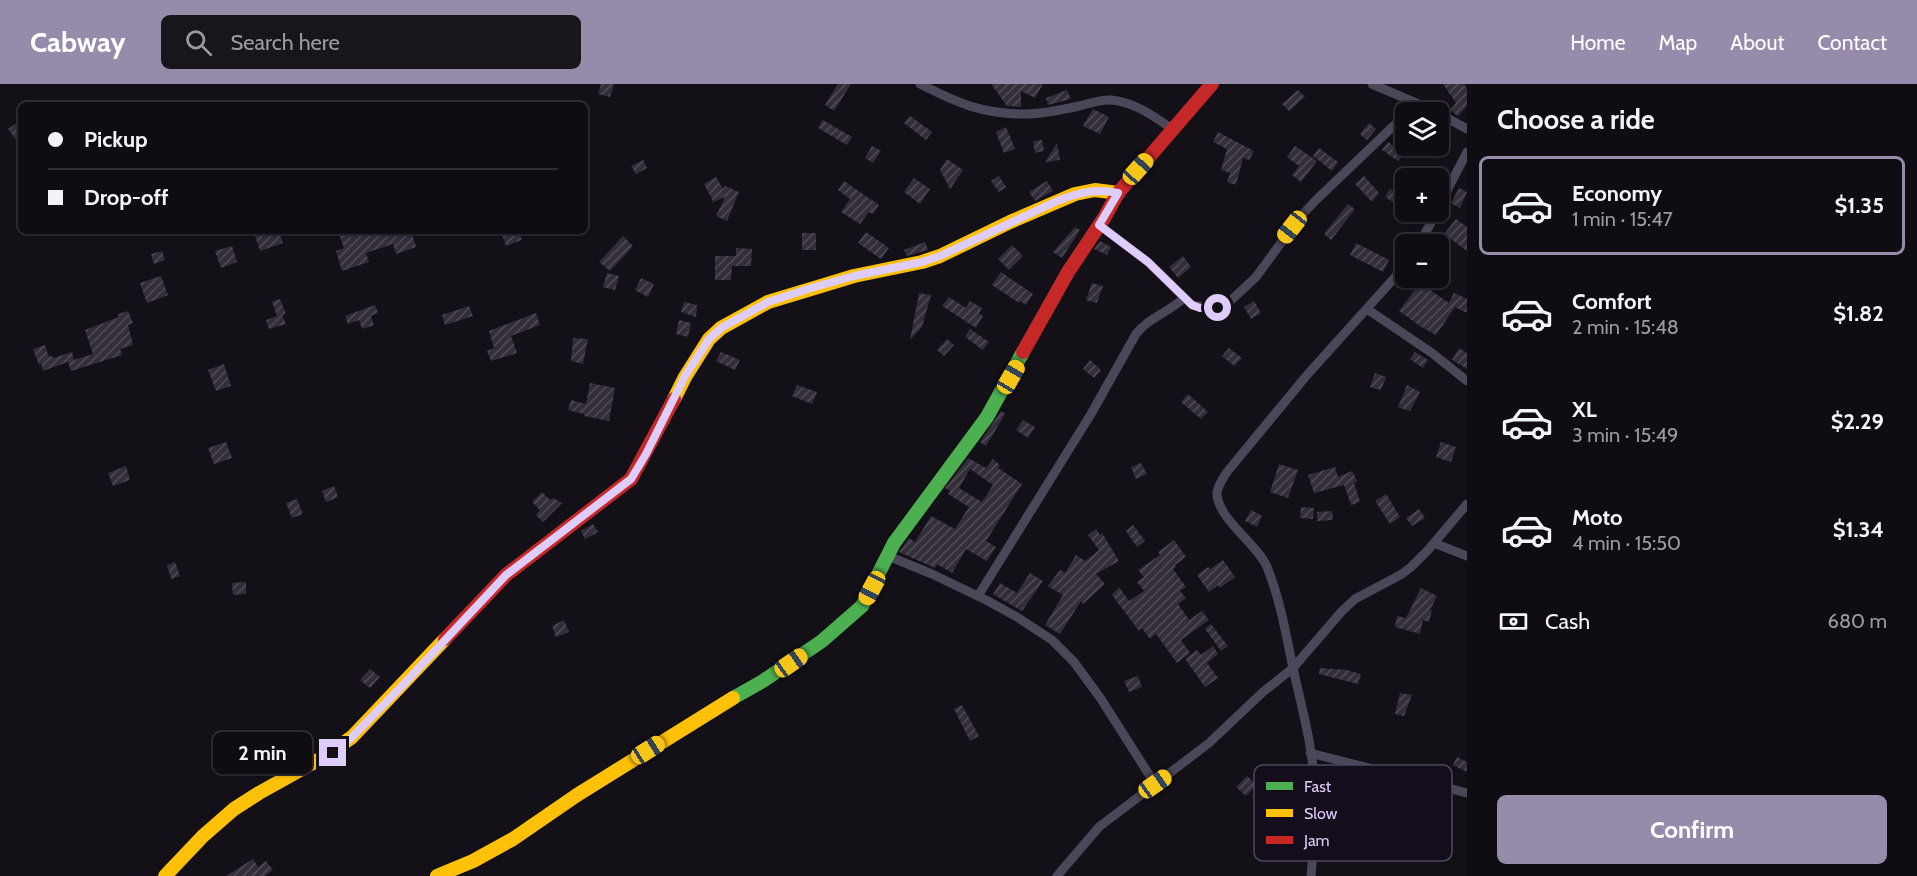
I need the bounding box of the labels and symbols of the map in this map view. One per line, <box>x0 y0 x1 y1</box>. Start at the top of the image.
car <box>1119 150 1157 188</box>
car <box>1274 207 1310 247</box>
route start <box>1204 294 1231 321</box>
car <box>994 357 1028 397</box>
car <box>856 568 888 608</box>
car <box>771 645 811 681</box>
callout: 2 min <box>213 732 312 774</box>
car <box>628 733 668 767</box>
route end <box>319 739 346 766</box>
legend <box>1254 765 1452 861</box>
car <box>1135 766 1175 802</box>
text: Fast <box>1304 777 1332 796</box>
text: Slow <box>1304 804 1338 823</box>
text: Jam <box>1303 831 1330 850</box>

